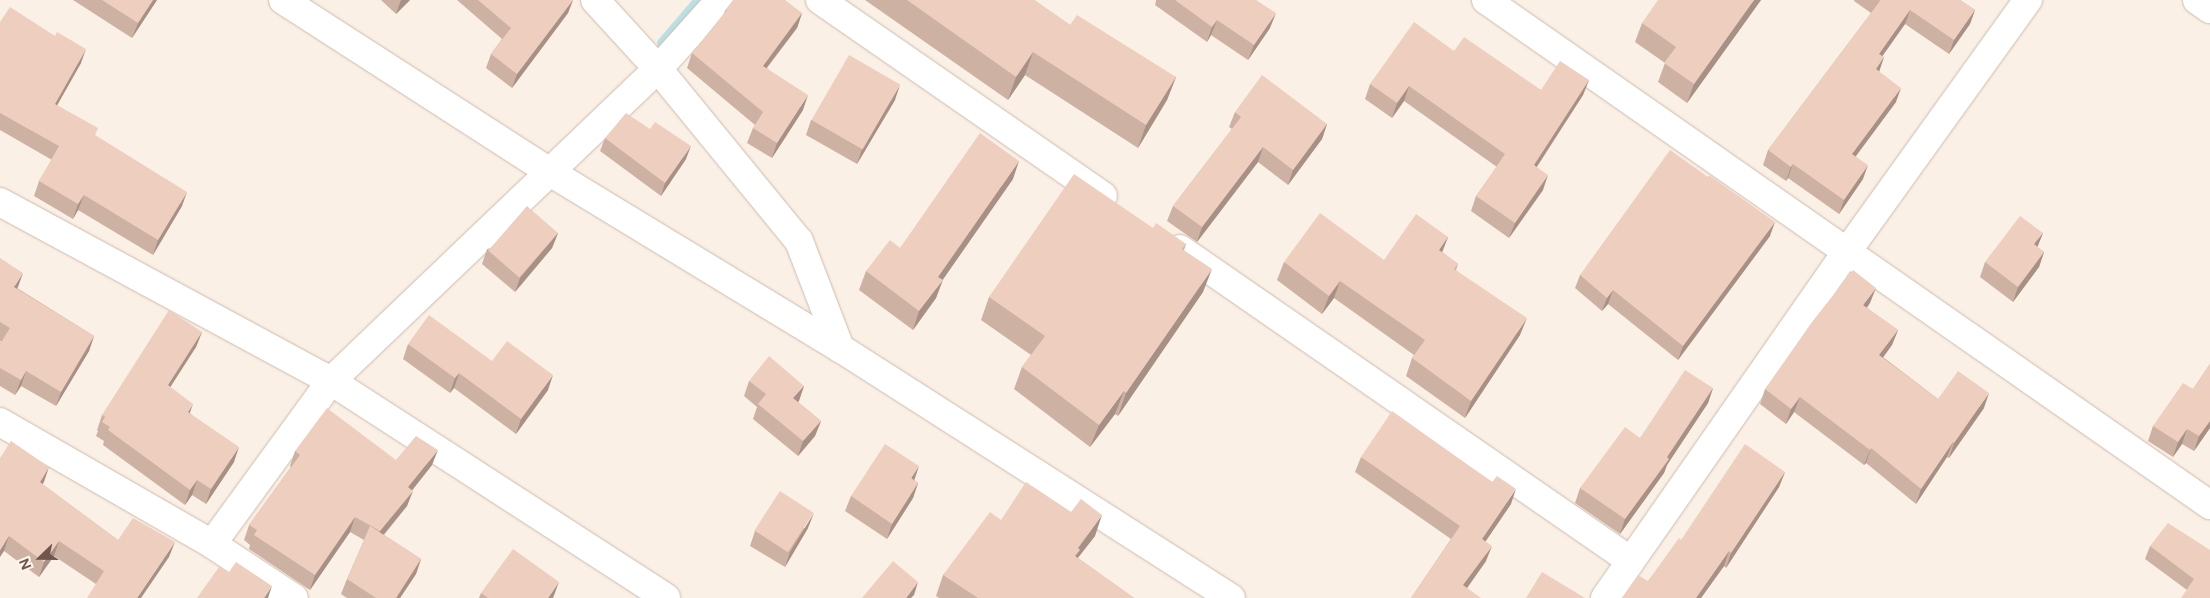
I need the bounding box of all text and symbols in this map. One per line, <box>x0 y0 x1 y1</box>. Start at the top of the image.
north arrow <box>15 533 65 583</box>
text: N <box>16 556 36 572</box>

